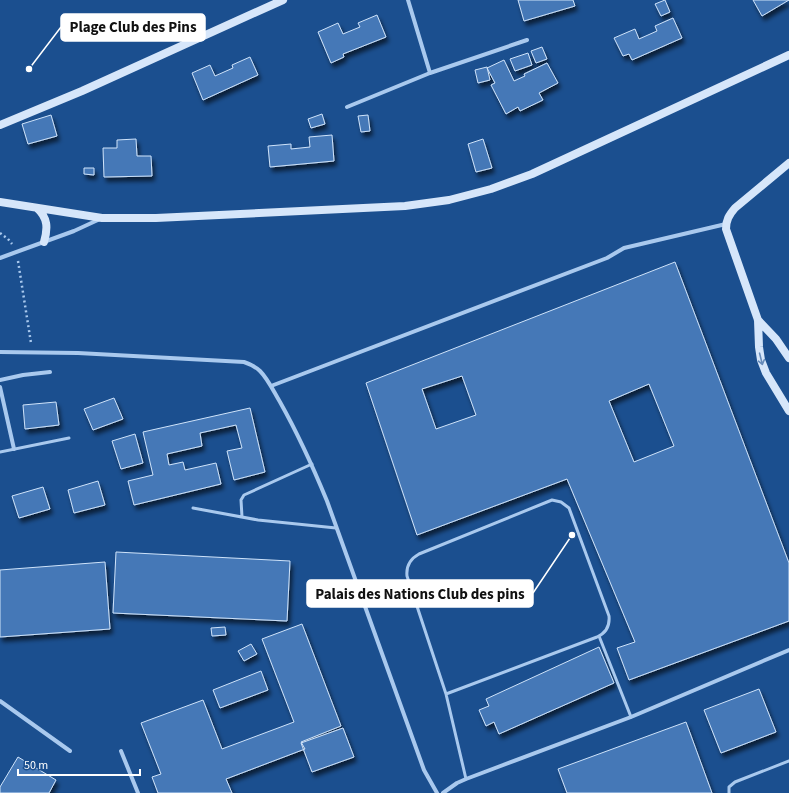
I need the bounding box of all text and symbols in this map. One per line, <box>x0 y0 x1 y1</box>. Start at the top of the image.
callout: Plage Club des Pins <box>61 14 205 41</box>
text: Plage Club des Pins <box>69 17 197 38</box>
one-way arrow <box>758 352 766 365</box>
callout: Palais des Nations Club des pins <box>307 580 533 607</box>
text: Palais des Nations Club des pins <box>315 584 525 605</box>
scale bar <box>18 751 140 777</box>
text: 50 m <box>24 757 48 774</box>

